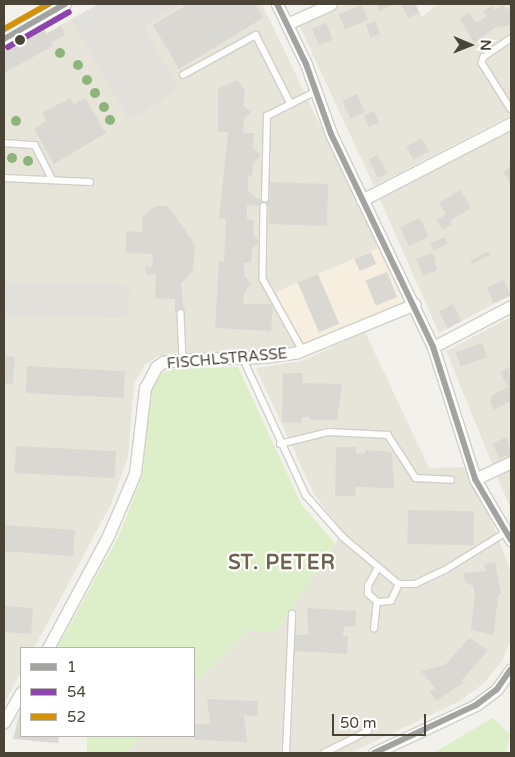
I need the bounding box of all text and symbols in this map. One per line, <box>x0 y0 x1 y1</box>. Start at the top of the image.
north arrow <box>445 20 495 70</box>
unlabelled marker <box>15 35 25 45</box>
text: N <box>477 39 494 51</box>
street label: FISCHLSTRASSE <box>166 345 288 373</box>
district label: ST. PETER <box>227 551 337 575</box>
legend <box>20 647 195 737</box>
text: 1 <box>67 658 76 676</box>
text: 54 <box>67 683 86 701</box>
scale bar <box>335 704 429 736</box>
text: 52 <box>67 708 86 726</box>
text: 50 m <box>340 714 377 732</box>

